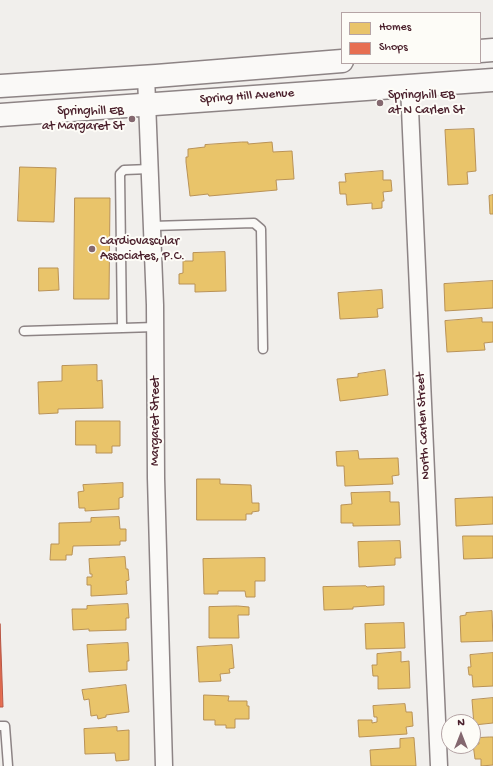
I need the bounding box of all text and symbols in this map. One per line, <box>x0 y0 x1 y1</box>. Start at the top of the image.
legend <box>341 12 481 64</box>
text: Homes <box>379 21 411 35</box>
text: Shops <box>379 41 408 55</box>
street label: Spring Hill Avenue <box>199 86 295 108</box>
place label: Springhill EB at N Carlen St <box>388 88 464 119</box>
marker: Springhill EB at N Carlen St <box>375 98 385 108</box>
place label: Springhill EB at Margaret St <box>42 104 124 135</box>
marker: Springhill EB at Margaret St <box>127 114 137 124</box>
place label: Cardiovascular Associates, P.C. <box>100 234 185 265</box>
marker: Cardiovascular Associates, P.C. <box>87 244 97 254</box>
street label: North Carlen Street <box>413 372 435 480</box>
street label: Margaret Street <box>148 376 164 466</box>
north arrow <box>441 714 481 754</box>
text: N <box>457 717 465 729</box>

